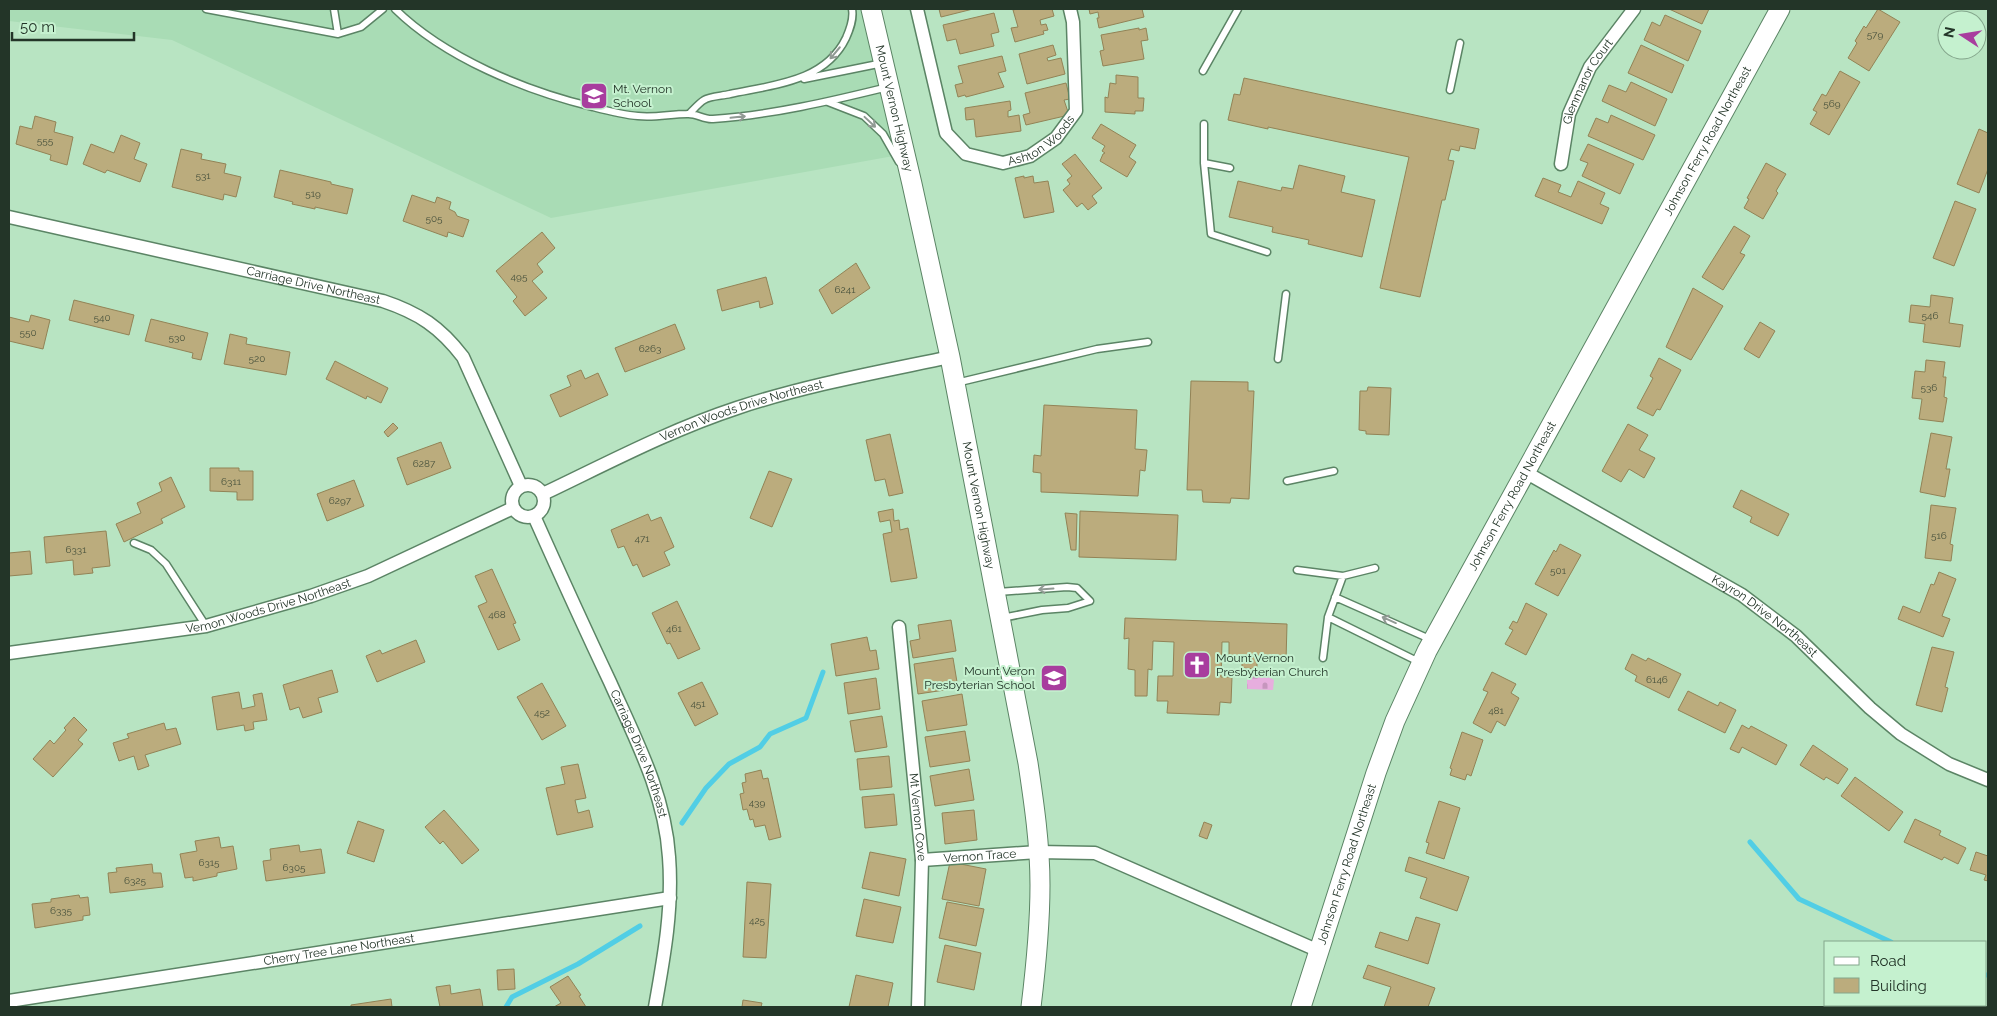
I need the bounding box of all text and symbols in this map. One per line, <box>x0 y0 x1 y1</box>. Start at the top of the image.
scale bar <box>12 10 135 42</box>
north arrow <box>1937 10 1987 60</box>
text: 50 m <box>20 18 55 36</box>
text: N <box>1940 25 1958 39</box>
house number: 579 <box>1867 29 1883 40</box>
street label: Glenmanor Court <box>1560 36 1616 125</box>
street label: Mount Vernon Highway <box>873 44 916 173</box>
one-way arrow <box>830 46 841 59</box>
street label: Johnson Ferry Road Northeast <box>1661 64 1754 218</box>
school or university icon: Mt. Vernon School <box>579 81 609 111</box>
place label: Mt. Vernon School <box>613 82 672 110</box>
house number: 569 <box>1823 98 1841 109</box>
one-way arrow <box>730 112 746 121</box>
street label: Ashton Woods <box>1006 112 1077 168</box>
one-way arrow <box>864 116 877 128</box>
house number: 555 <box>37 135 54 146</box>
house number: 531 <box>195 170 211 181</box>
house number: 519 <box>305 188 321 199</box>
house number: 505 <box>425 213 443 224</box>
street label: Carriage Drive Northeast <box>245 264 382 307</box>
house number: 495 <box>511 271 528 282</box>
house number: 6241 <box>835 284 856 295</box>
house number: 546 <box>1922 310 1938 321</box>
house number: 540 <box>93 312 111 323</box>
house number: 550 <box>19 327 37 338</box>
house number: 530 <box>169 332 185 343</box>
house number: 6263 <box>639 343 661 354</box>
house number: 520 <box>249 353 265 364</box>
street label: Vernon Woods Drive Northeast <box>658 377 825 444</box>
house number: 536 <box>1921 382 1937 393</box>
street label: Johnson Ferry Road Northeast <box>1466 419 1559 573</box>
street label: Mount Vernon Highway <box>959 441 998 571</box>
house number: 6287 <box>413 458 436 469</box>
house number: 6311 <box>221 476 242 487</box>
house number: 6297 <box>329 495 352 506</box>
house number: 516 <box>1931 530 1947 541</box>
house number: 471 <box>634 533 650 544</box>
house number: 6331 <box>66 544 87 555</box>
house number: 501 <box>1550 565 1567 576</box>
street label: Kayron Drive Northeast <box>1709 572 1820 660</box>
street label: Vernon Woods Drive Northeast <box>185 576 353 636</box>
one-way arrow <box>1039 584 1055 593</box>
house number: 468 <box>488 609 506 620</box>
one-way arrow <box>1382 615 1397 625</box>
house number: 461 <box>666 623 683 634</box>
church icon: Mount Vernon Presbyterian Church <box>1182 650 1212 680</box>
place label: Mount Vernon Presbyterian Church <box>1216 651 1328 679</box>
school or university icon: Mount Veron Presbyterian School <box>1039 663 1069 693</box>
place label: Mount Veron Presbyterian School <box>924 664 1036 692</box>
house number: 6146 <box>1646 674 1668 685</box>
street label: Carriage Drive Northeast <box>607 687 670 819</box>
house number: 451 <box>690 698 706 709</box>
house number: 481 <box>1488 705 1505 716</box>
house number: 452 <box>534 707 550 718</box>
street label: Mt Vernon Cove <box>906 772 929 862</box>
street label: Johnson Ferry Road Northeast <box>1314 782 1379 946</box>
house number: 439 <box>749 797 765 808</box>
street label: Vernon Trace <box>943 847 1017 866</box>
house number: 6315 <box>198 857 220 868</box>
house number: 6305 <box>283 862 306 873</box>
house number: 6325 <box>124 875 147 886</box>
house number: 6335 <box>50 905 73 916</box>
house number: 425 <box>749 915 766 926</box>
street label: Cherry Tree Lane Northeast <box>262 931 416 968</box>
legend <box>1824 941 1987 1006</box>
text: Road <box>1870 952 1906 970</box>
text: Building <box>1870 977 1927 995</box>

